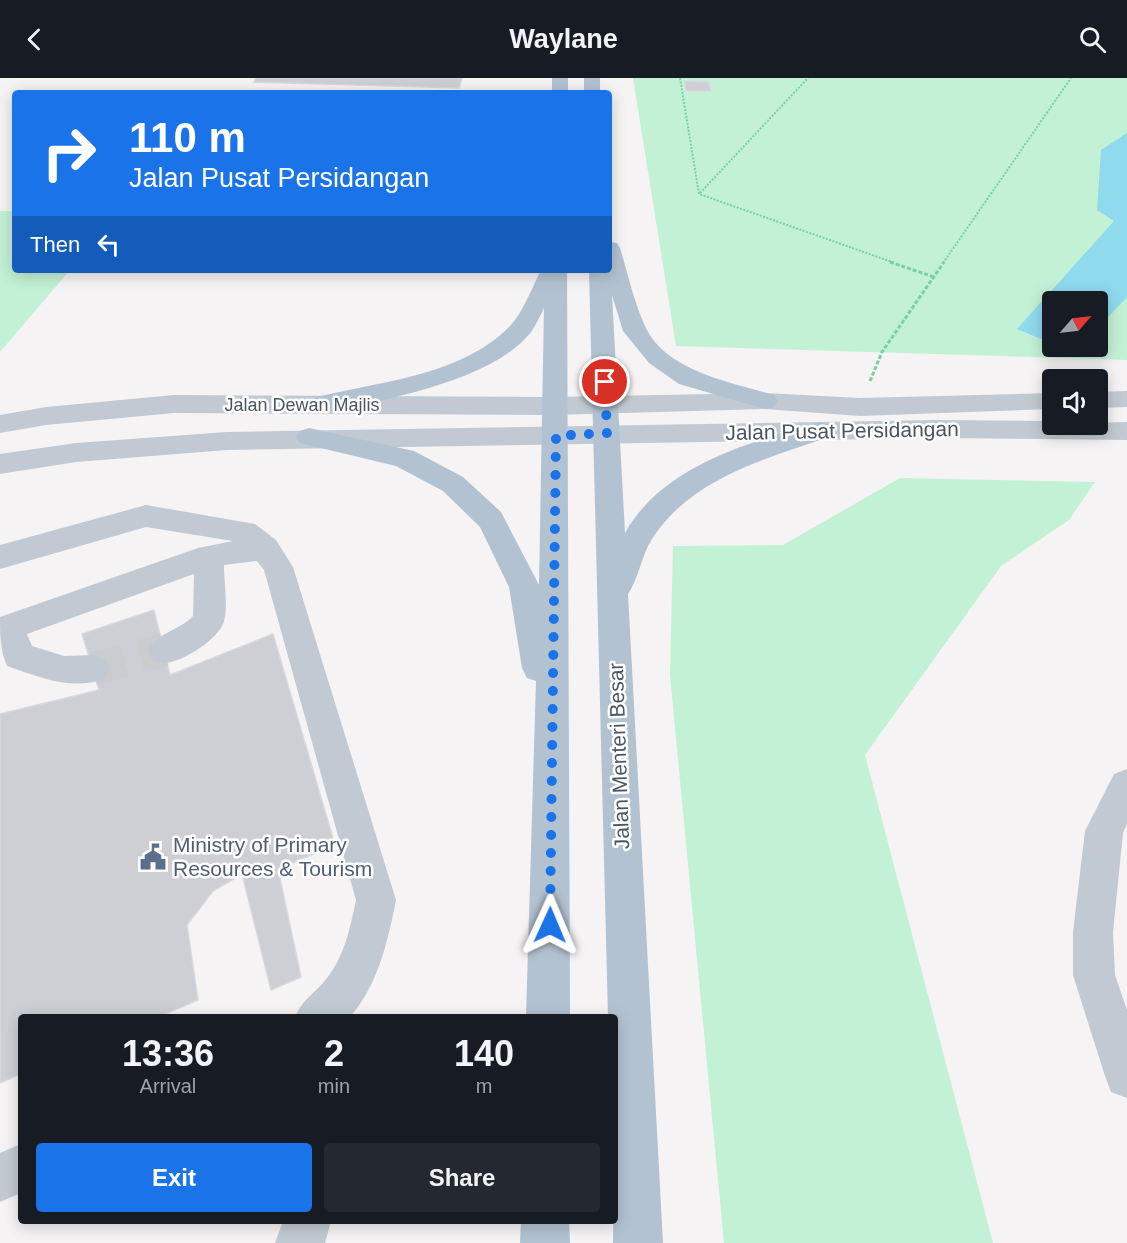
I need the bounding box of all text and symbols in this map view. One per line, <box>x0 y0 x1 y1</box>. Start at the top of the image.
icon: back <box>18 23 51 56</box>
icon: search <box>1076 23 1109 56</box>
text: Waylane <box>509 24 618 54</box>
icon: right <box>30 114 108 192</box>
text: 110 m <box>129 114 246 161</box>
text: Jalan Pusat Persidangan <box>129 163 429 193</box>
icon: left <box>92 228 125 261</box>
text: Then <box>30 232 80 257</box>
north arrow <box>1042 291 1108 357</box>
map controls <box>1042 291 1108 435</box>
pin <box>579 356 630 407</box>
icon: arrive <box>588 365 621 398</box>
button: sound <box>1042 369 1108 435</box>
street label: Jalan Dewan Majlis <box>224 395 380 415</box>
street label: Jalan Pusat Persidangan <box>725 417 959 444</box>
street label: Jalan Menteri Besar <box>604 662 633 850</box>
place label: Ministry of Primary Resources & Tourism <box>173 833 372 880</box>
public building icon: Ministry of Primary Resources & Tourism <box>138 842 168 872</box>
position arrow <box>518 893 582 957</box>
text: 13:36 <box>122 1033 214 1074</box>
text: 2 <box>324 1033 344 1074</box>
text: 140 <box>454 1033 514 1074</box>
text: Arrival <box>140 1075 196 1097</box>
text: min <box>318 1075 350 1097</box>
text: m <box>476 1075 492 1097</box>
button: Exit <box>36 1143 312 1212</box>
button: Share <box>324 1143 600 1212</box>

